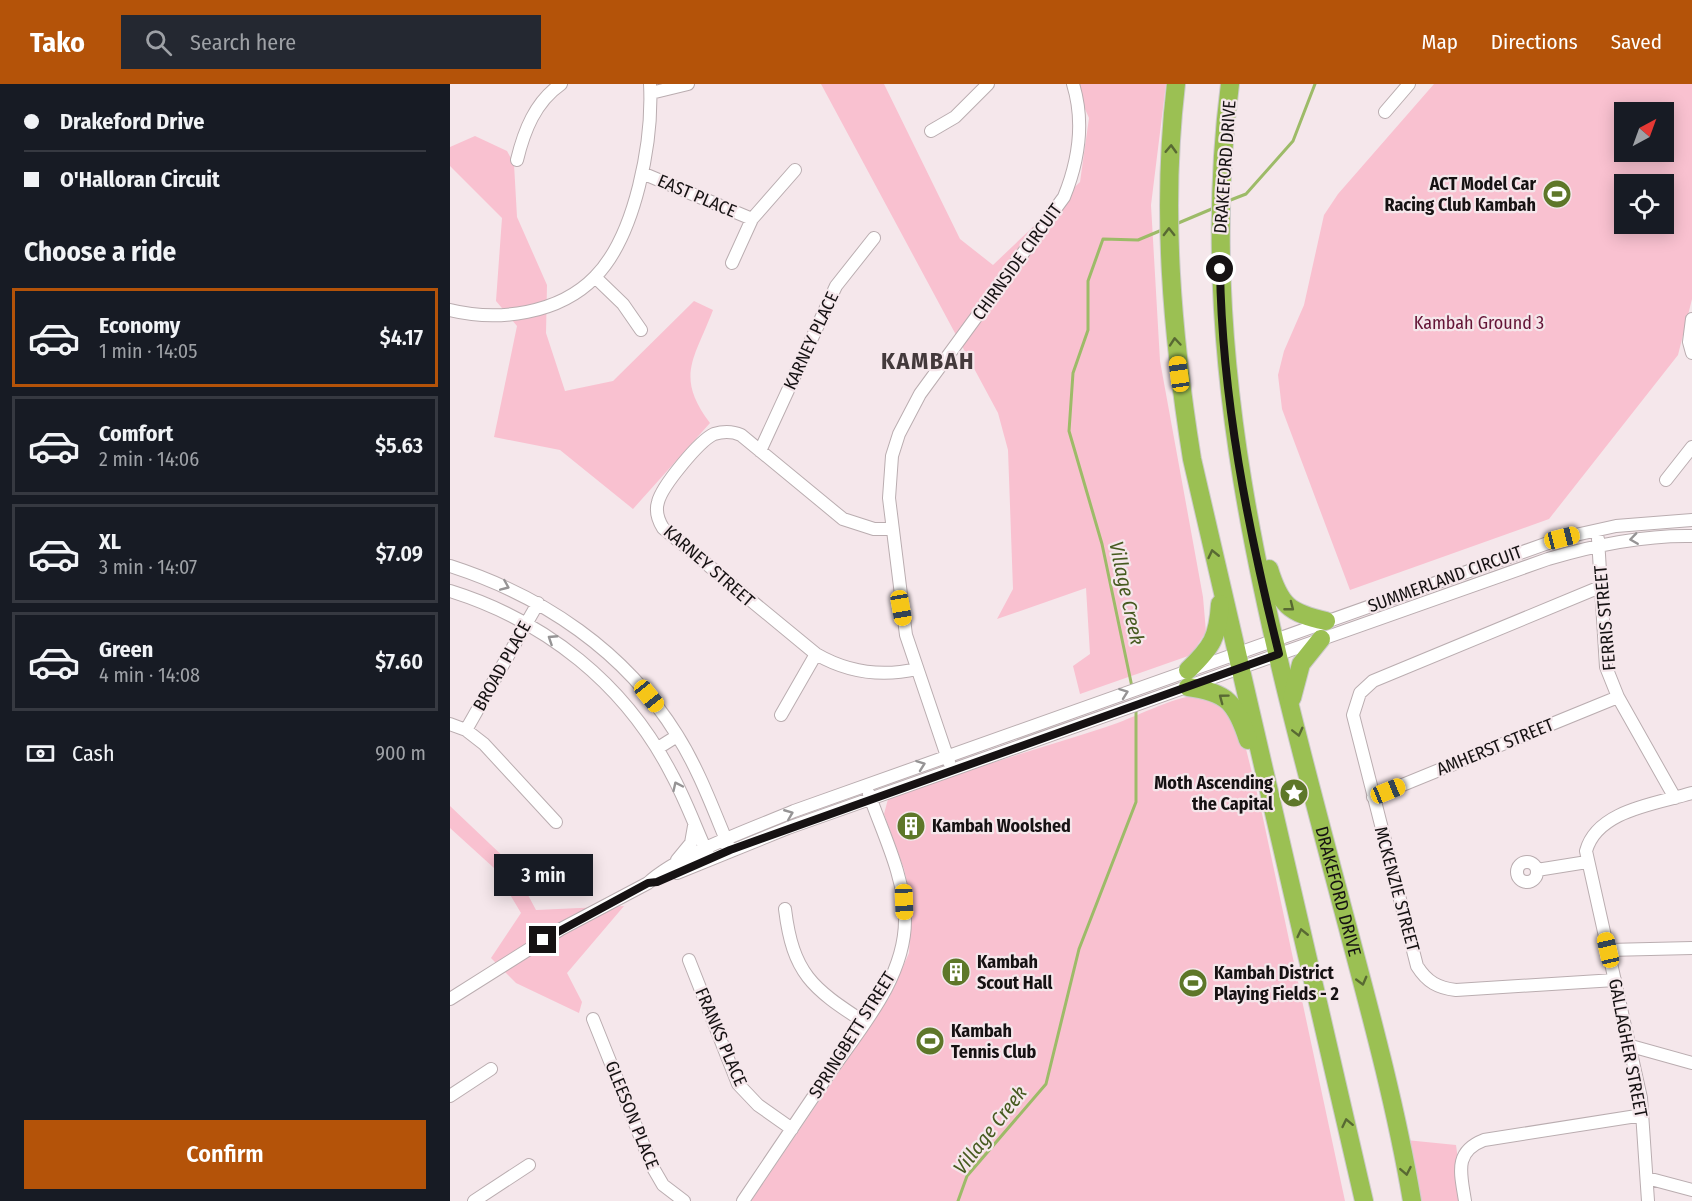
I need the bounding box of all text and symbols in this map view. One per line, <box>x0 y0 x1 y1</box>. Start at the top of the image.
search box <box>121 15 541 69</box>
text: Tako <box>30 26 85 59</box>
icon: search <box>142 26 175 59</box>
text: Search here <box>190 29 296 56</box>
text: Map <box>1421 29 1458 55</box>
text: Directions <box>1491 29 1578 55</box>
text: Saved <box>1611 29 1662 55</box>
street label: DRAKEFORD DRIVE <box>1209 100 1241 234</box>
north arrow <box>1614 102 1674 162</box>
map controls <box>1614 102 1674 234</box>
text: Drakeford Drive <box>60 108 204 135</box>
one-way arrow <box>1164 144 1177 153</box>
text: O'Halloran Circuit <box>60 166 220 193</box>
street label: EAST PLACE <box>654 170 740 222</box>
place label: ACT Model Car Racing Club Kambah <box>1384 173 1536 216</box>
button: locate <box>1614 174 1674 234</box>
sports icon: ACT Model Car Racing Club Kambah <box>1541 178 1573 210</box>
street label: CHIRNSIDE CIRCUIT <box>967 199 1067 324</box>
one-way arrow <box>1163 228 1175 237</box>
text: Choose a ride <box>24 236 176 268</box>
route start <box>1206 255 1233 282</box>
street label: KARNEY PLACE <box>779 289 843 393</box>
icon: car <box>27 311 81 365</box>
text: Economy <box>99 312 180 339</box>
park label: Kambah Ground 3 <box>1414 312 1544 334</box>
text: $4.17 <box>380 324 423 351</box>
one-way arrow <box>1169 337 1182 347</box>
text: 1 min · 14:05 <box>99 339 197 363</box>
district label: KAMBAH <box>881 347 975 375</box>
car <box>1168 355 1190 393</box>
icon: car <box>27 419 81 473</box>
text: Comfort <box>99 420 173 447</box>
text: $5.63 <box>375 432 423 459</box>
text: 2 min · 14:06 <box>99 447 199 471</box>
street label: KARNEY STREET <box>659 521 759 612</box>
car <box>1542 525 1582 551</box>
icon: car <box>27 527 81 581</box>
text: XL <box>99 528 121 555</box>
one-way arrow <box>1629 533 1638 545</box>
water label: Village Creek <box>1104 539 1150 647</box>
text: $7.09 <box>376 540 423 567</box>
street label: SUMMERLAND CIRCUIT <box>1365 541 1526 617</box>
one-way arrow <box>1207 550 1220 560</box>
text: 3 min · 14:07 <box>99 555 197 579</box>
street label: FERRIS STREET <box>1589 564 1621 672</box>
one-way arrow <box>499 579 510 591</box>
car <box>889 589 913 627</box>
one-way arrow <box>1283 600 1294 611</box>
street label: BROAD PLACE <box>468 617 536 715</box>
icon: car <box>27 635 81 689</box>
one-way arrow <box>548 635 559 646</box>
text: Green <box>99 636 153 663</box>
text: $7.60 <box>375 648 423 675</box>
text: 4 min · 14:08 <box>99 663 200 687</box>
car <box>631 676 667 716</box>
one-way arrow <box>1119 687 1129 700</box>
one-way arrow <box>1219 694 1230 705</box>
street label: AMHERST STREET <box>1433 713 1557 780</box>
one-way arrow <box>1290 726 1303 736</box>
icon: cash <box>24 737 57 770</box>
text: Cash <box>72 740 115 767</box>
text: 900 m <box>375 741 426 765</box>
one-way arrow <box>915 759 925 772</box>
place label: Moth Ascending the Capital <box>1154 772 1273 815</box>
car <box>1368 776 1408 806</box>
place icon: Moth Ascending the Capital <box>1278 777 1310 809</box>
one-way arrow <box>673 781 685 792</box>
one-way arrow <box>783 809 794 821</box>
building icon: Kambah Woolshed <box>895 810 927 842</box>
place label: Kambah Woolshed <box>932 815 1071 837</box>
street label: DRAKEFORD DRIVE <box>1310 824 1366 959</box>
street label: MCKENZIE STREET <box>1370 824 1424 955</box>
callout: 3 min <box>494 853 592 895</box>
text: 3 min <box>521 863 566 887</box>
car <box>894 884 914 920</box>
route end <box>529 926 556 953</box>
one-way arrow <box>1297 929 1310 939</box>
car <box>1595 930 1621 970</box>
place label: Kambah Scout Hall <box>977 951 1052 994</box>
building icon: Kambah Scout Hall <box>940 956 972 988</box>
place label: Kambah District Playing Fields - 2 <box>1214 962 1339 1005</box>
street label: SPRINGBETT STREET <box>804 967 900 1102</box>
sports icon: Kambah District Playing Fields - 2 <box>1177 967 1209 999</box>
one-way arrow <box>1355 976 1367 986</box>
street label: GALLAGHER STREET <box>1604 977 1652 1120</box>
street label: FRANKS PLACE <box>690 984 752 1090</box>
place label: Kambah Tennis Club <box>951 1020 1037 1063</box>
sports icon: Kambah Tennis Club <box>914 1025 946 1057</box>
street label: GLEESON PLACE <box>600 1058 664 1172</box>
water label: Village Creek <box>948 1081 1032 1179</box>
one-way arrow <box>1341 1119 1354 1129</box>
button: Confirm <box>24 1120 426 1189</box>
one-way arrow <box>1399 1166 1412 1176</box>

